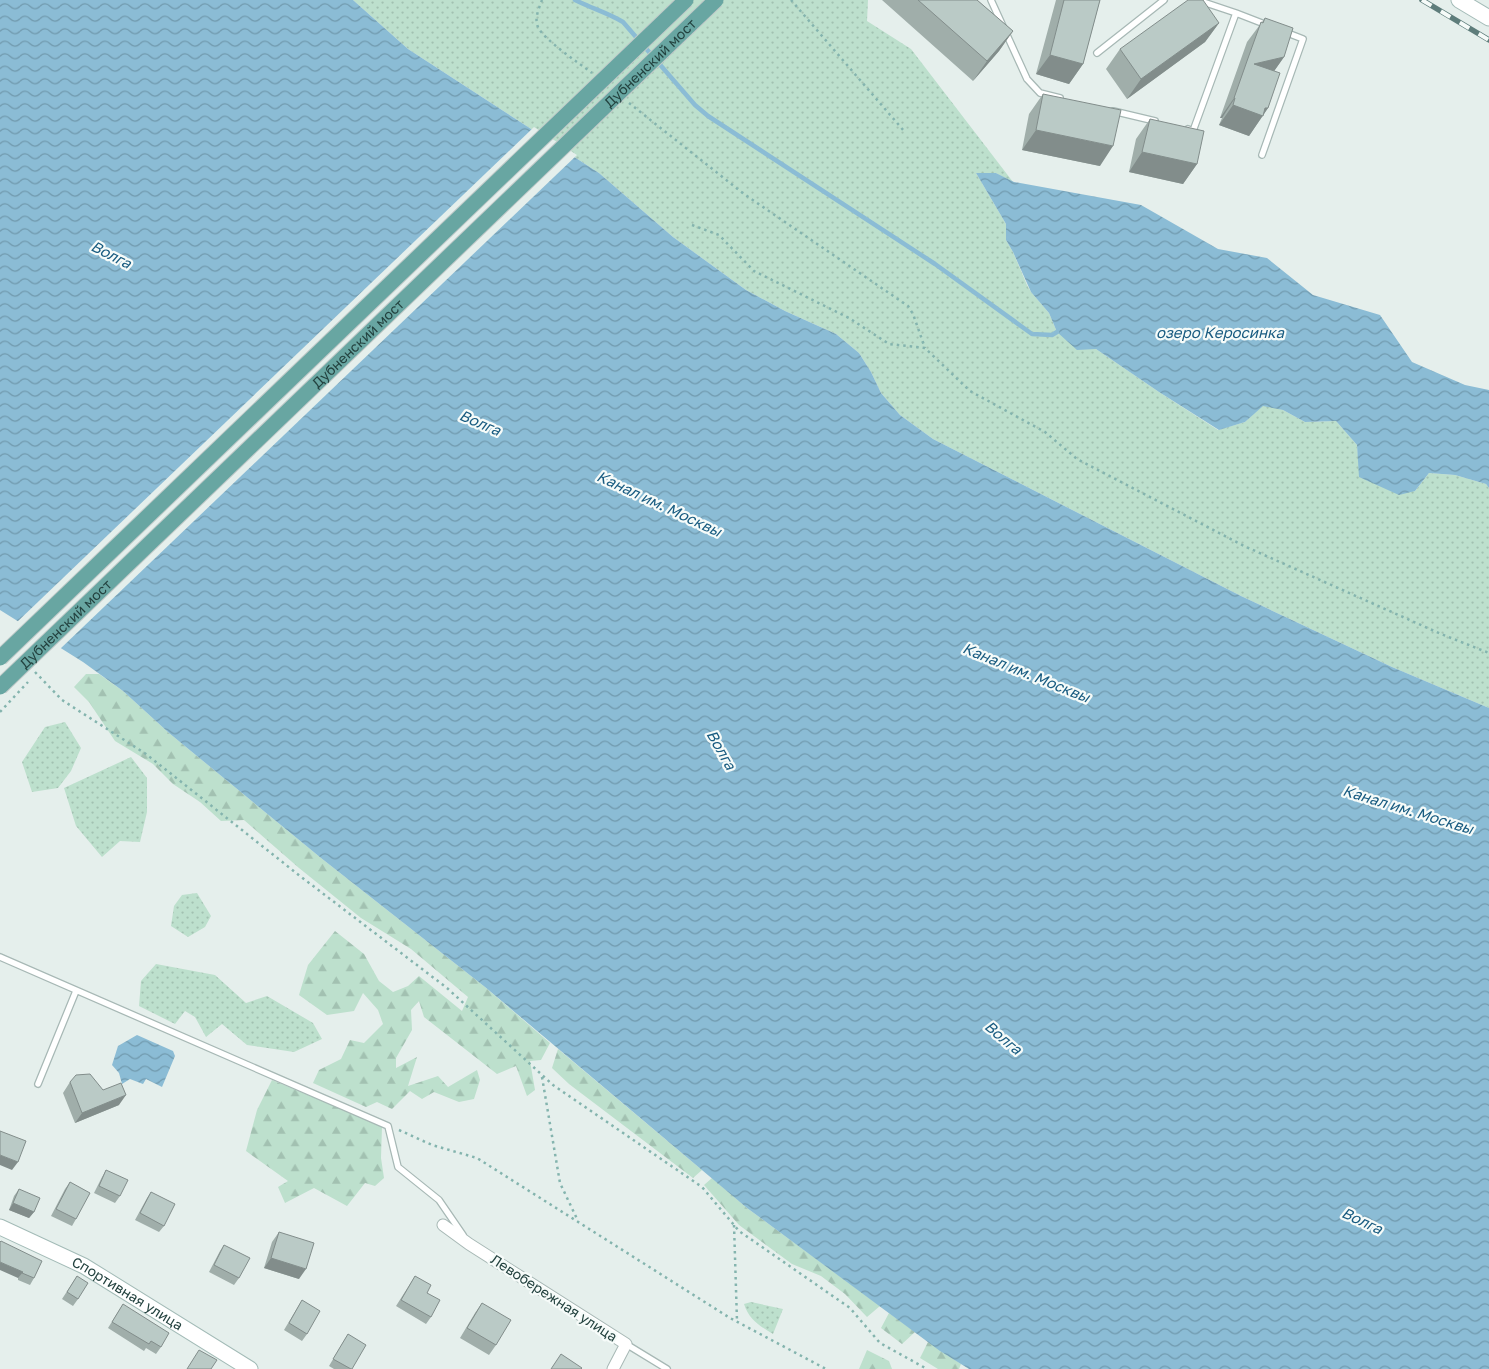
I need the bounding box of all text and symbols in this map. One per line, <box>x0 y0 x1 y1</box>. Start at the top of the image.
street label: Дубненский мост <box>600 15 699 111</box>
water label: Волга <box>88 236 135 272</box>
street label: Дубненский мост <box>308 295 407 391</box>
water label: озеро Керосинка <box>1156 323 1285 341</box>
water label: Волга <box>457 405 504 439</box>
water label: Канал им. Москвы <box>594 466 725 540</box>
street label: Дубненский мост <box>16 576 115 672</box>
water label: Канал им. Москвы <box>960 638 1093 706</box>
water label: Волга <box>703 726 741 773</box>
water label: Канал им. Москвы <box>1341 781 1477 838</box>
water label: Волга <box>981 1017 1026 1058</box>
water label: Волга <box>1339 1203 1386 1238</box>
street label: Левобережная улица <box>488 1250 621 1345</box>
street label: Спортивная улица <box>70 1253 186 1333</box>

